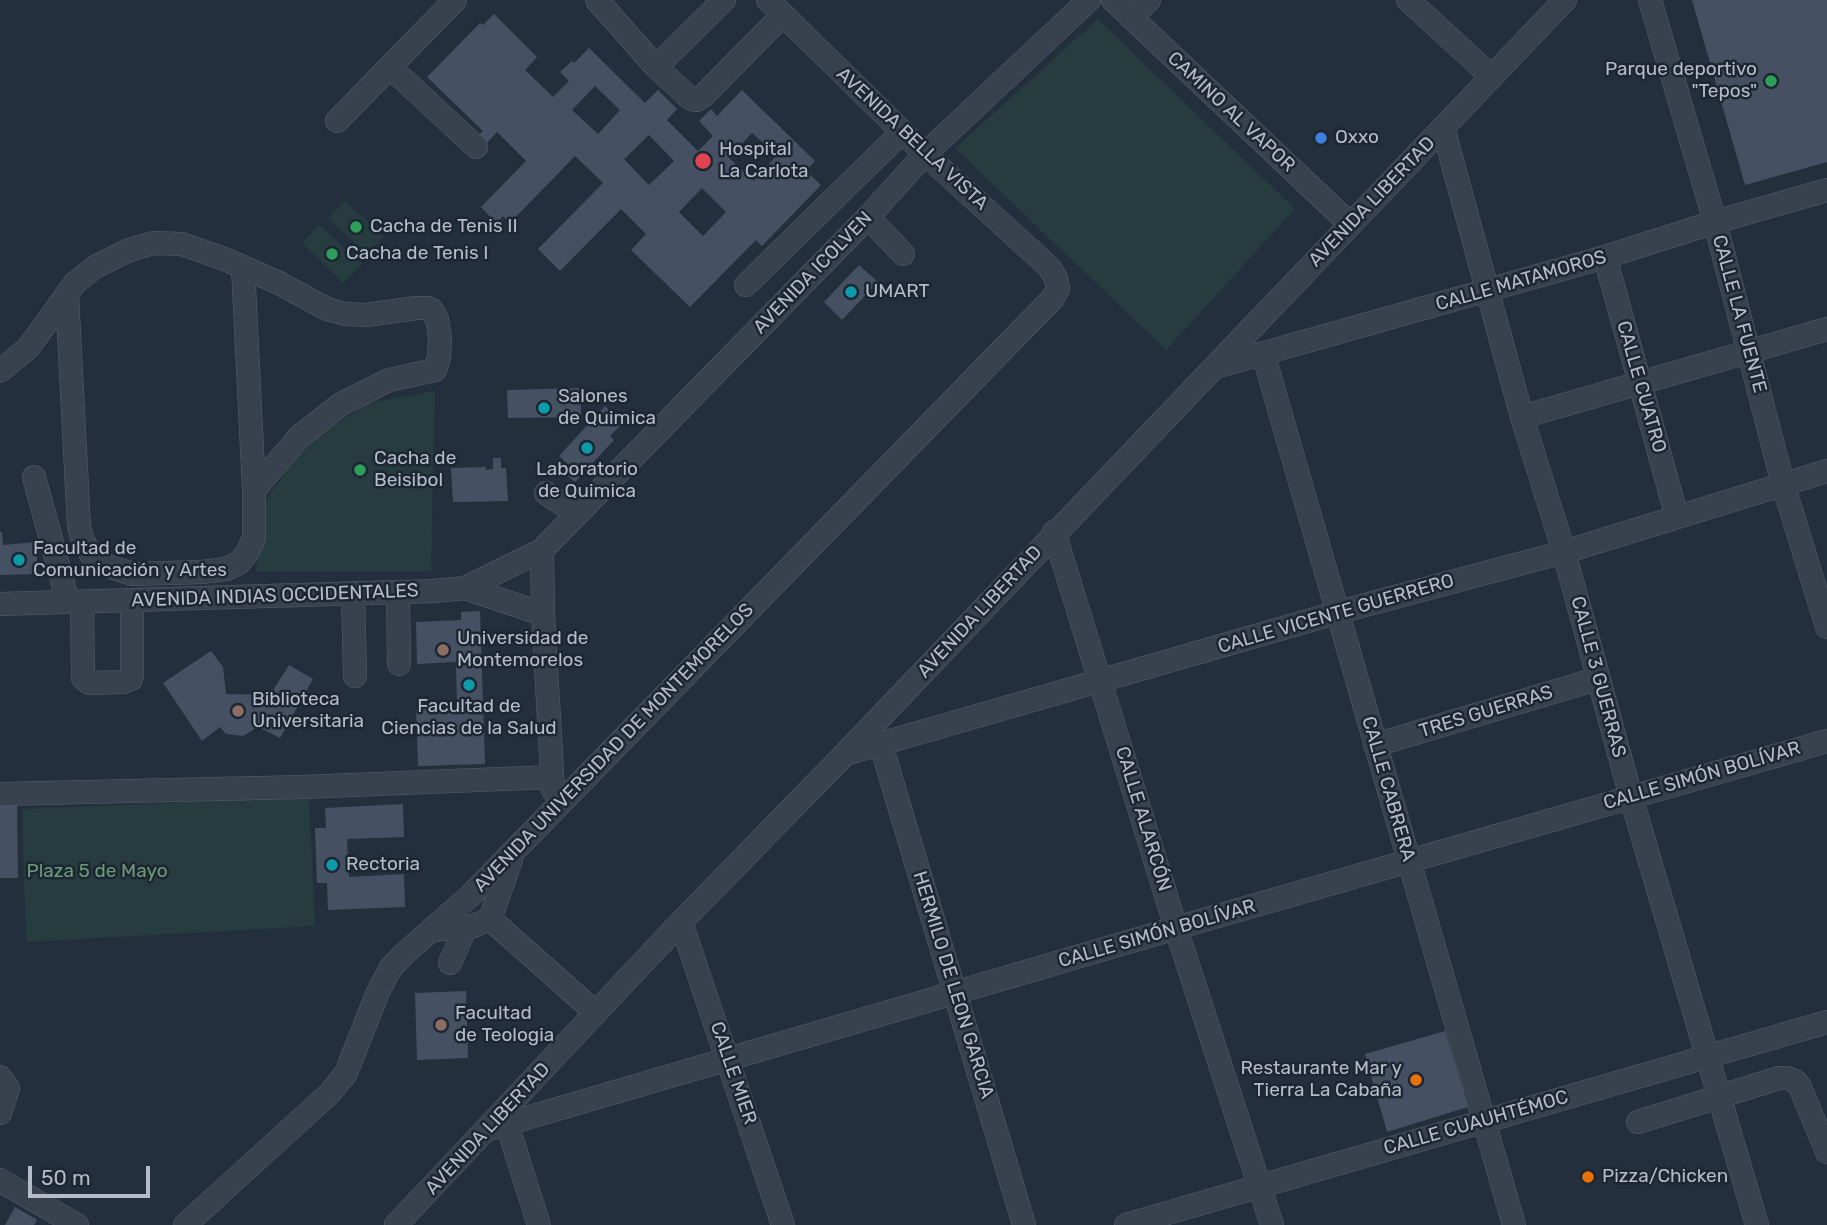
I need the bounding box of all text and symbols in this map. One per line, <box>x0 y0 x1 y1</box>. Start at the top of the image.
street label: CAMINO AL VAPOR <box>1162 47 1300 177</box>
place label: Parque deportivo "Tepos" <box>1605 59 1757 103</box>
street label: AVENIDA BELLA VISTA <box>831 63 993 215</box>
marker: Parque deportivo "Tepos" <box>1763 73 1779 89</box>
place label: Oxxo <box>1335 127 1379 149</box>
marker: Oxxo <box>1313 130 1329 146</box>
street label: AVENIDA LIBERTAD <box>1304 132 1440 272</box>
place label: Hospital La Carlota <box>719 139 809 183</box>
marker: Hospital La Carlota <box>693 151 713 171</box>
street label: AVENIDA ICOLVEN <box>749 207 877 339</box>
place label: Cacha de Tenis II <box>370 216 518 238</box>
marker: Cacha de Tenis II <box>348 219 364 235</box>
street label: CALLE LA FUENTE <box>1707 233 1771 395</box>
place label: Cacha de Tenis I <box>346 243 488 265</box>
marker: Cacha de Tenis I <box>324 246 340 262</box>
street label: CALLE MATAMOROS <box>1433 246 1609 316</box>
place label: UMART <box>865 281 929 303</box>
marker: UMART <box>843 284 859 300</box>
street label: CALLE CUATRO <box>1611 318 1671 456</box>
place label: Salones de Quimica <box>558 386 656 430</box>
marker: Salones de Quimica <box>536 400 552 416</box>
marker: Laboratorio de Quimica <box>579 440 595 456</box>
place label: Cacha de Beisibol <box>374 448 456 492</box>
place label: Laboratorio de Quimica <box>536 459 638 503</box>
marker: Cacha de Beisibol <box>352 462 368 478</box>
place label: Facultad de Comunicación y Artes <box>33 538 227 582</box>
street label: AVENIDA LIBERTAD <box>913 541 1047 683</box>
marker: Facultad de Comunicación y Artes <box>11 552 27 568</box>
street label: CALLE VICENTE GUERRERO <box>1215 569 1457 659</box>
street label: AVENIDA INDIAS OCCIDENTALES <box>131 580 419 612</box>
street label: CALLE 3 GUERRAS <box>1566 594 1630 760</box>
street label: AVENIDA UNIVERSIDAD DE MONTEMORELOS <box>469 599 759 897</box>
place label: Universidad de Montemorelos <box>457 628 588 672</box>
marker: Universidad de Montemorelos <box>435 642 451 658</box>
marker: Facultad de Ciencias de la Salud <box>461 677 477 693</box>
street label: TRES GUERRAS <box>1416 681 1556 743</box>
place label: Biblioteca Universitaria <box>252 689 364 733</box>
place label: Facultad de Ciencias de la Salud <box>381 696 557 740</box>
marker: Biblioteca Universitaria <box>230 703 246 719</box>
street label: CALLE CABRERA <box>1356 714 1420 864</box>
street label: CALLE SIMÓN BOLÍVAR <box>1601 737 1803 815</box>
street label: CALLE ALARCÓN <box>1110 744 1176 894</box>
place label: Rectoria <box>346 854 420 876</box>
marker: Rectoria <box>324 857 340 873</box>
park label: Plaza 5 de Mayo <box>26 861 168 883</box>
street label: HERMILO DE LEON GARCIA <box>908 869 998 1101</box>
street label: CALLE SIMÓN BOLÍVAR <box>1056 895 1258 973</box>
place label: Facultad de Teologia <box>455 1003 554 1047</box>
marker: Facultad de Teologia <box>433 1017 449 1033</box>
street label: CALLE MIER <box>705 1019 761 1127</box>
street label: AVENIDA LIBERTAD <box>421 1058 555 1200</box>
place label: Restaurante Mar y Tierra La Cabaña <box>1240 1058 1402 1102</box>
marker: Restaurante Mar y Tierra La Cabaña <box>1408 1072 1424 1088</box>
street label: CALLE CUAUHTÉMOC <box>1381 1086 1571 1160</box>
scale bar <box>32 1152 154 1196</box>
text: 50 m <box>41 1165 91 1190</box>
place label: Pizza/Chicken <box>1602 1166 1728 1188</box>
marker: Pizza/Chicken <box>1580 1169 1596 1185</box>

